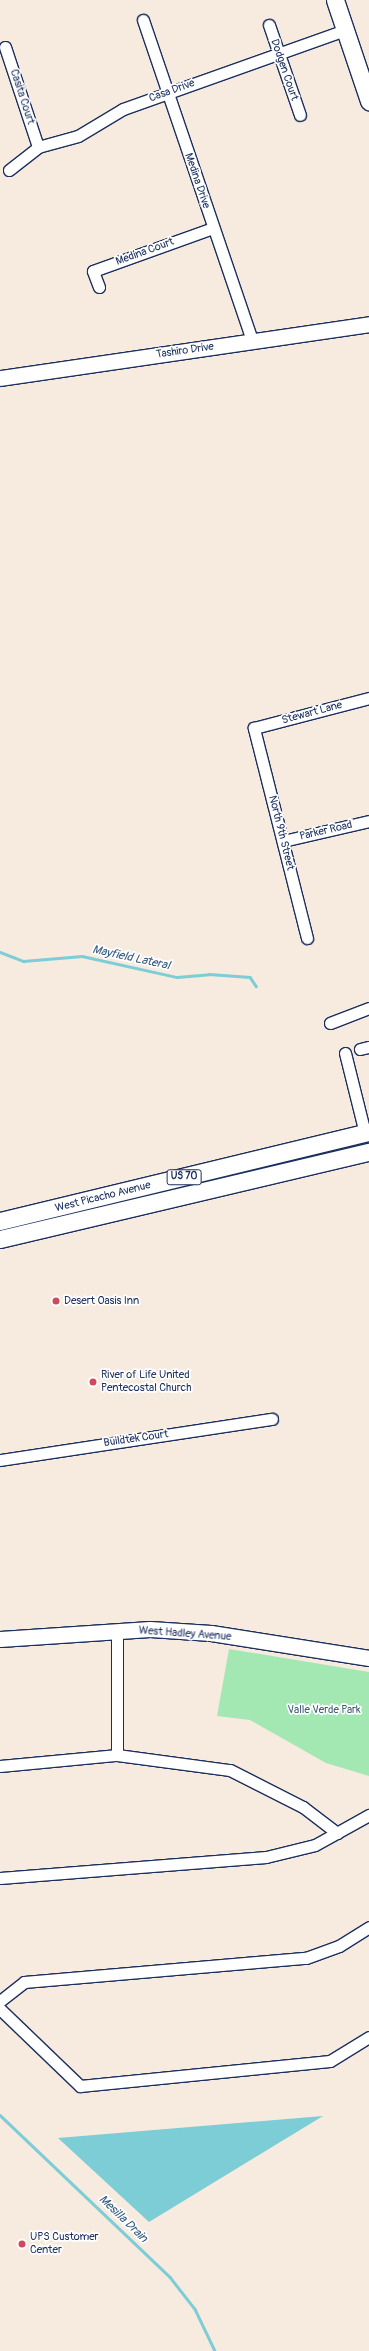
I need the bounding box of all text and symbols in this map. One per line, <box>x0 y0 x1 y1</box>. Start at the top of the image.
street label: Dodgen Court <box>267 38 301 102</box>
street label: Casita Court <box>7 68 37 126</box>
street label: Casa Drive <box>147 77 197 105</box>
street label: Medina Drive <box>181 152 213 210</box>
street label: Medina Court <box>114 235 176 269</box>
street label: Tashiro Drive <box>155 340 215 362</box>
street label: Stewart Lane <box>280 699 344 727</box>
street label: North 9th Street <box>265 794 297 872</box>
street label: Parker Road <box>298 819 354 843</box>
water label: Mayfield Lateral <box>91 943 171 973</box>
road number: US 70 <box>166 1169 202 1185</box>
street label: West Picacho Avenue <box>54 1179 152 1215</box>
place label: Desert Oasis Inn <box>64 1294 139 1308</box>
marker: Desert Oasis Inn <box>51 1296 61 1306</box>
place label: River of Life United Pentecostal Church <box>101 1369 191 1395</box>
marker: River of Life United Pentecostal Church <box>88 1377 98 1387</box>
street label: Buildtek Court <box>103 1428 169 1450</box>
street label: West Hadley Avenue <box>138 1624 232 1644</box>
park label: Valle Verde Park <box>287 1703 361 1717</box>
water label: Mesilla Drain <box>96 2192 150 2246</box>
place label: UPS Customer Center <box>30 2231 99 2257</box>
marker: UPS Customer Center <box>17 2239 27 2249</box>

